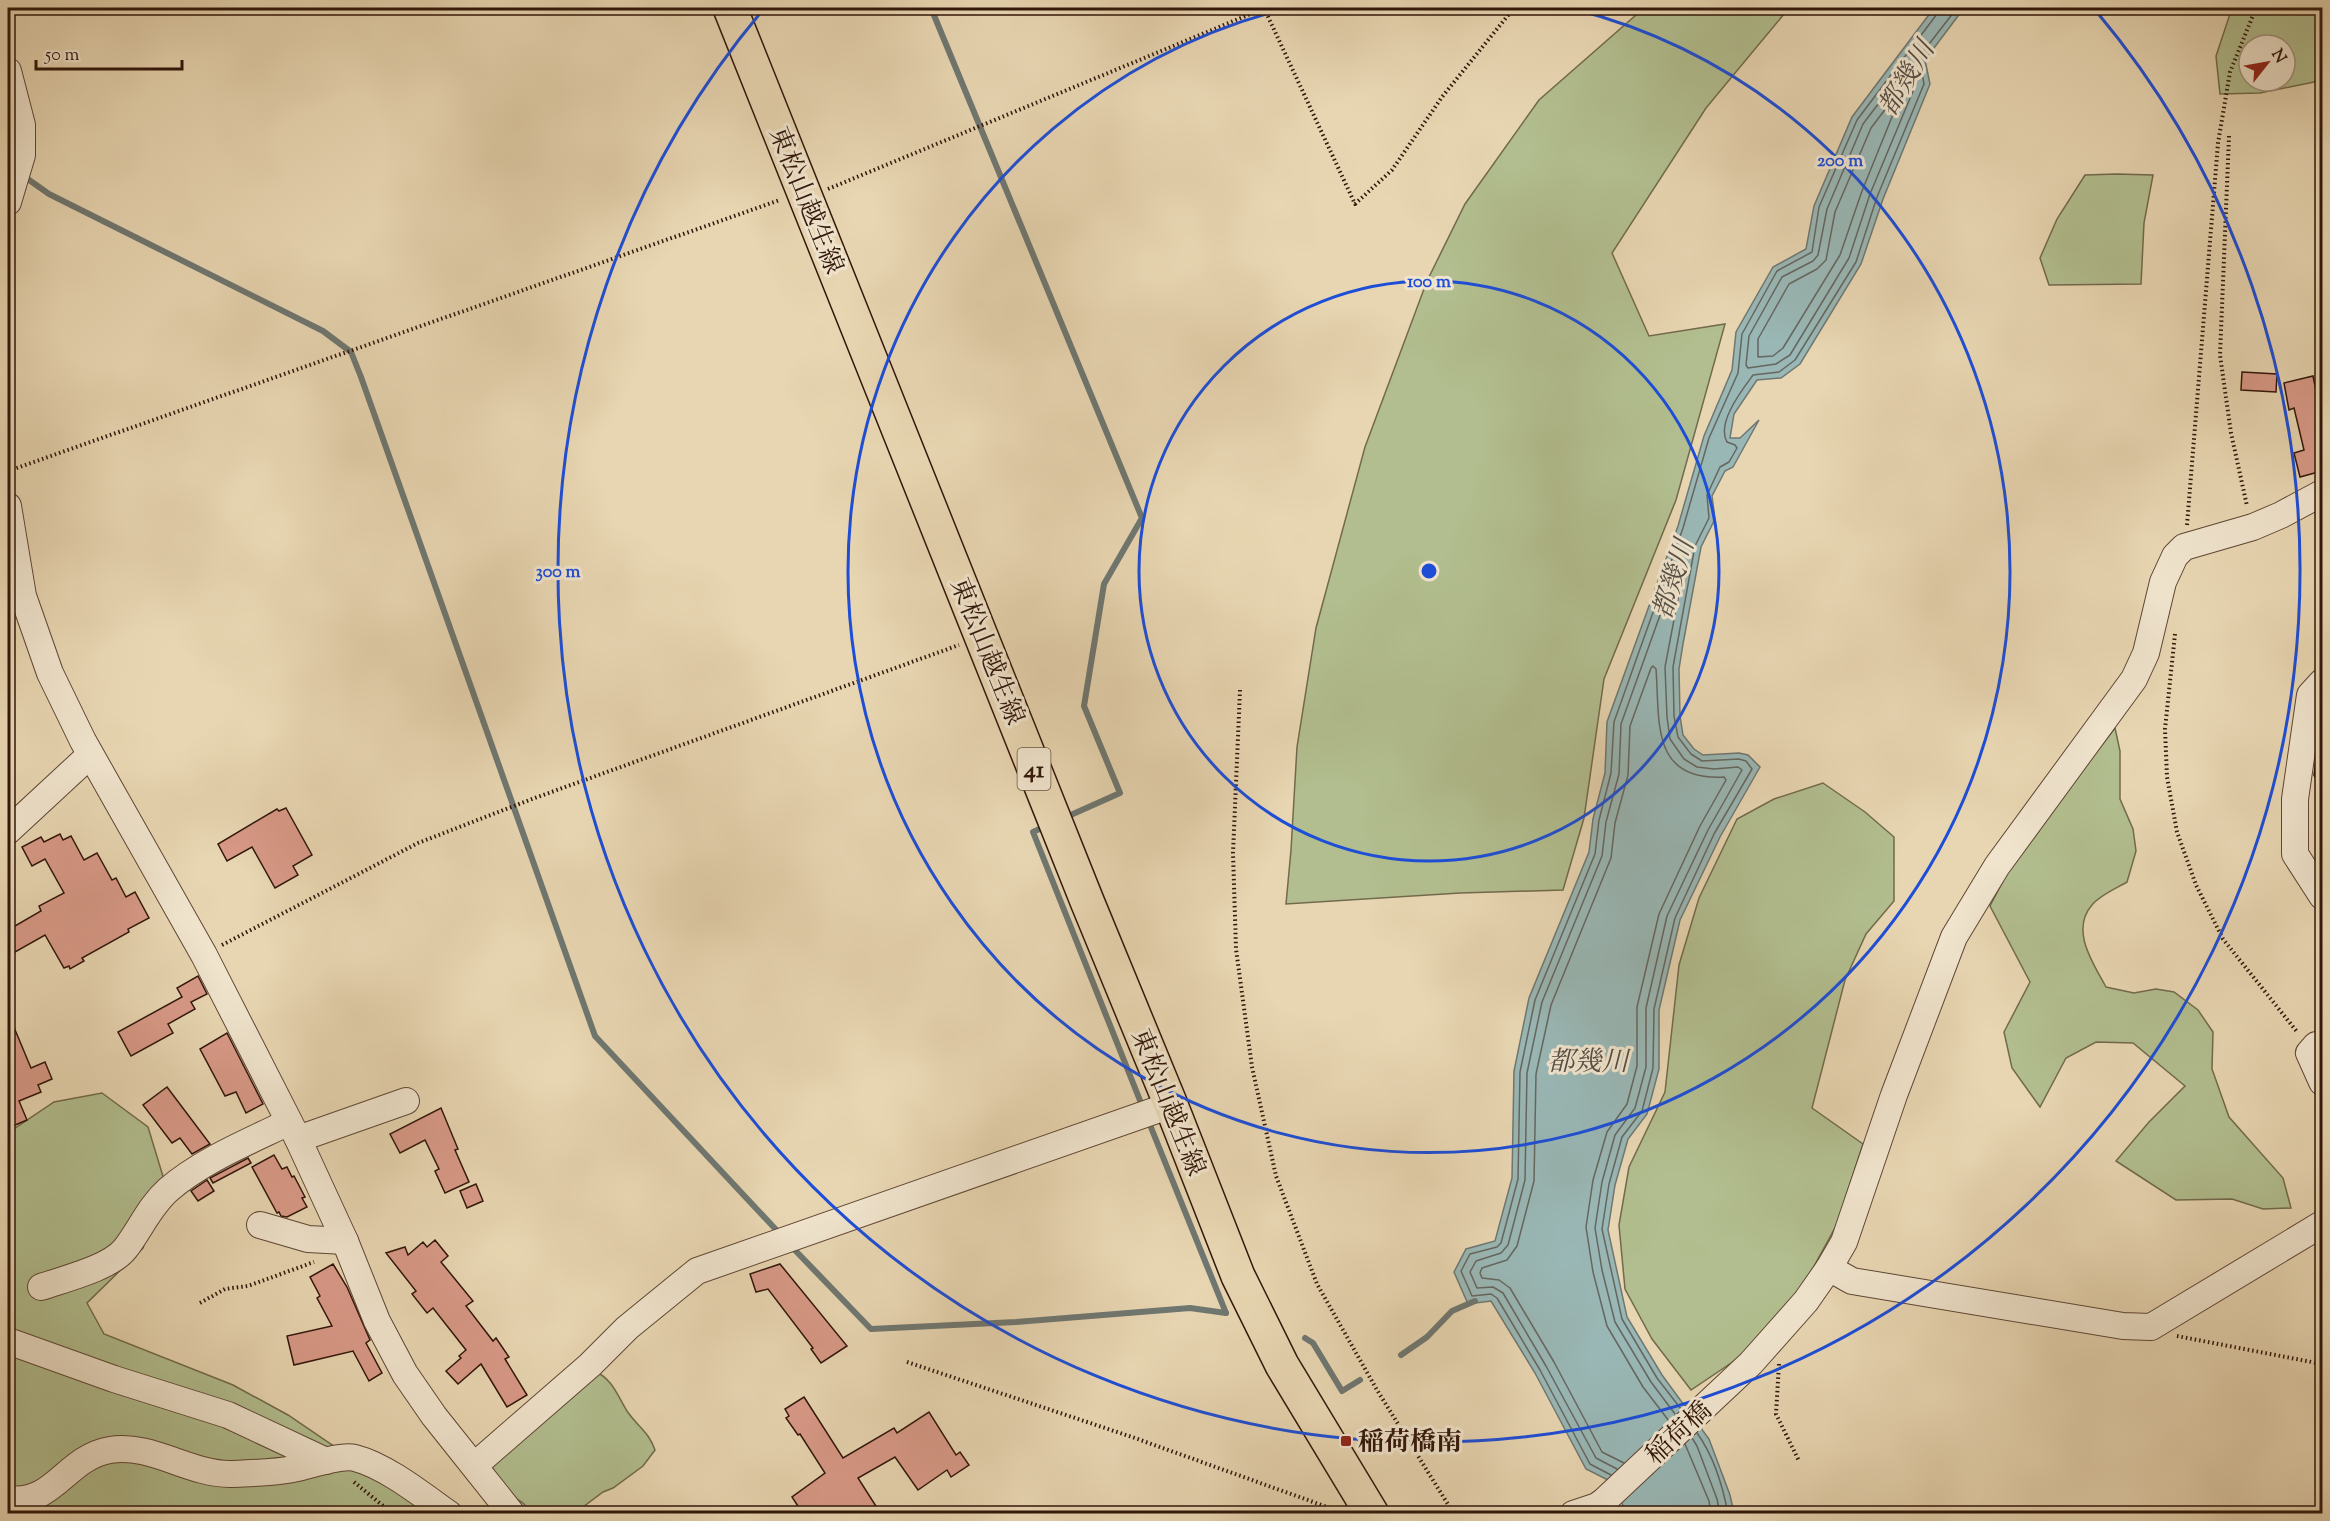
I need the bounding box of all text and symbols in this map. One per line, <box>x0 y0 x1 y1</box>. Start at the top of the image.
water label: 都幾川 <box>1871 32 1947 124</box>
scale bar <box>36 33 182 71</box>
north arrow <box>2237 33 2297 93</box>
text: 50 m <box>44 43 80 69</box>
text: N <box>2265 45 2291 68</box>
street label: 東松山越生線 <box>758 122 851 280</box>
text: 200 m <box>1817 149 1863 175</box>
text: 100 m <box>1407 270 1451 296</box>
water label: 都幾川 <box>1645 532 1707 624</box>
text: 300 m <box>536 560 581 586</box>
centre of rings <box>1419 561 1439 581</box>
street label: 東松山越生線 <box>939 573 1032 731</box>
road number: 41 <box>1018 748 1050 790</box>
street label: 東松山越生線 <box>1120 1024 1213 1182</box>
water label: 都幾川 <box>1548 1044 1631 1083</box>
street label: 稲荷橋 <box>1639 1394 1721 1474</box>
place label: 稲荷橋南 <box>1358 1425 1462 1462</box>
marker: 稲荷橋南 <box>1339 1434 1353 1448</box>

